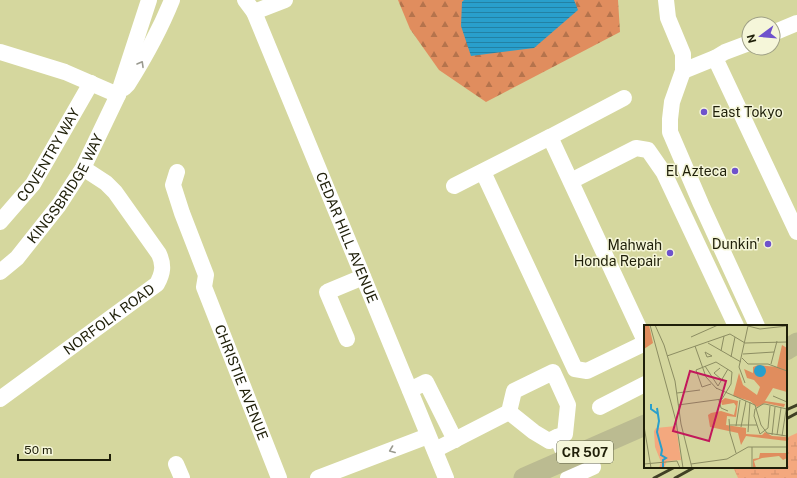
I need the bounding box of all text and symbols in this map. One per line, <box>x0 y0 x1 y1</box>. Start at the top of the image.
north arrow <box>741 16 781 56</box>
text: N <box>744 33 758 45</box>
one-way arrow <box>136 61 143 68</box>
place label: East Tokyo <box>712 104 783 120</box>
street label: COVENTRY WAY <box>13 105 83 205</box>
marker: East Tokyo <box>699 107 709 117</box>
street label: KINGSBRIDGE WAY <box>24 131 106 246</box>
place label: El Azteca <box>666 163 727 179</box>
marker: El Azteca <box>730 166 740 176</box>
street label: CEDAR HILL AVENUE <box>313 170 381 306</box>
place label: Dunkin' <box>712 236 760 252</box>
place label: Mahwah Honda Repair <box>574 237 662 269</box>
marker: Dunkin' <box>763 239 773 249</box>
marker: Mahwah Honda Repair <box>665 248 675 258</box>
street label: NORFOLK ROAD <box>60 281 158 358</box>
street label: CHRISTIE AVENUE <box>212 322 271 442</box>
inset map <box>644 325 787 468</box>
scale bar <box>18 436 110 462</box>
road number: CR 507 <box>557 441 613 463</box>
text: 50 m <box>24 443 52 457</box>
one-way arrow <box>389 445 396 453</box>

